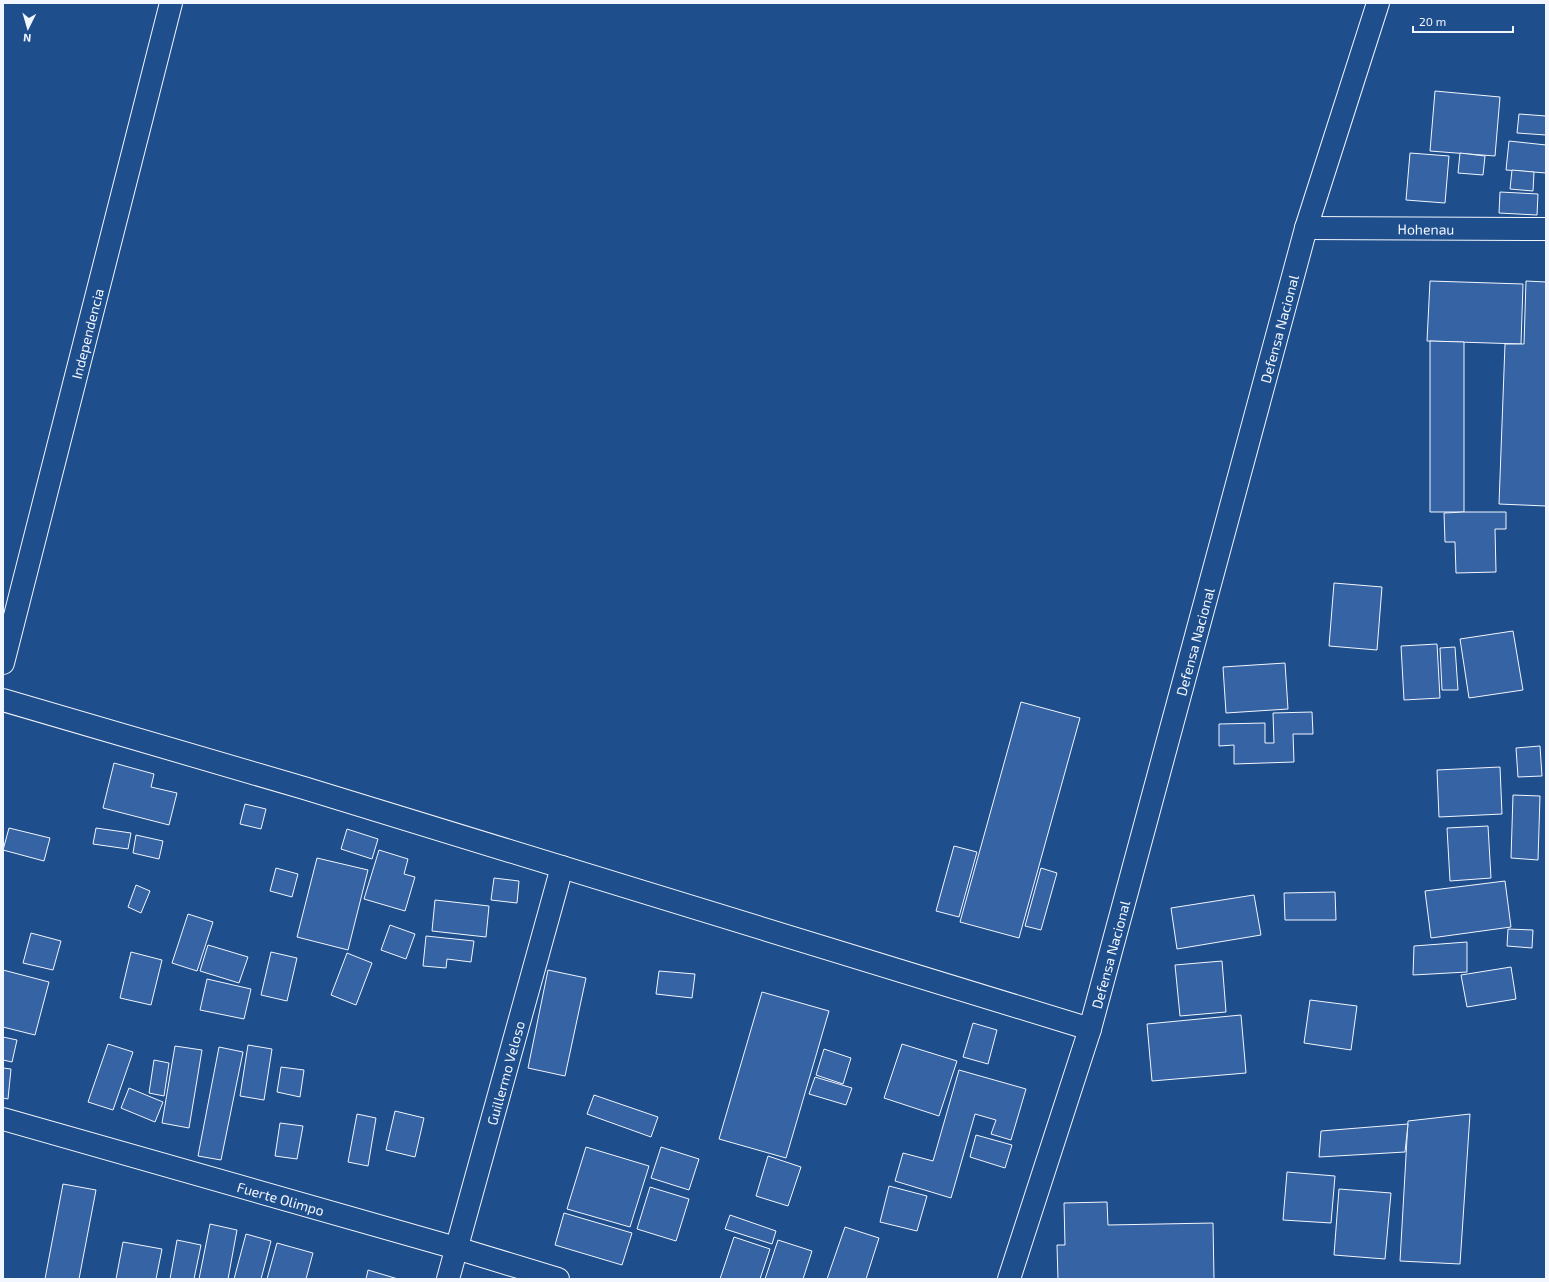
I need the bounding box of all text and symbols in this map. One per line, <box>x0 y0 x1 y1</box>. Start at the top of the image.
north arrow <box>8 8 48 48</box>
scale bar <box>1413 8 1513 34</box>
text: 20 m <box>1419 14 1446 28</box>
text: N <box>23 32 32 45</box>
street label: Hohenau <box>1398 220 1454 237</box>
street label: Defensa Nacional <box>1256 272 1302 385</box>
street label: Independencia <box>67 286 107 381</box>
street label: Defensa Nacional <box>1172 585 1217 698</box>
street label: Defensa Nacional <box>1087 898 1133 1011</box>
street label: Guillermo Veloso <box>483 1019 528 1127</box>
street label: Fuerte Olimpo <box>235 1178 327 1219</box>

